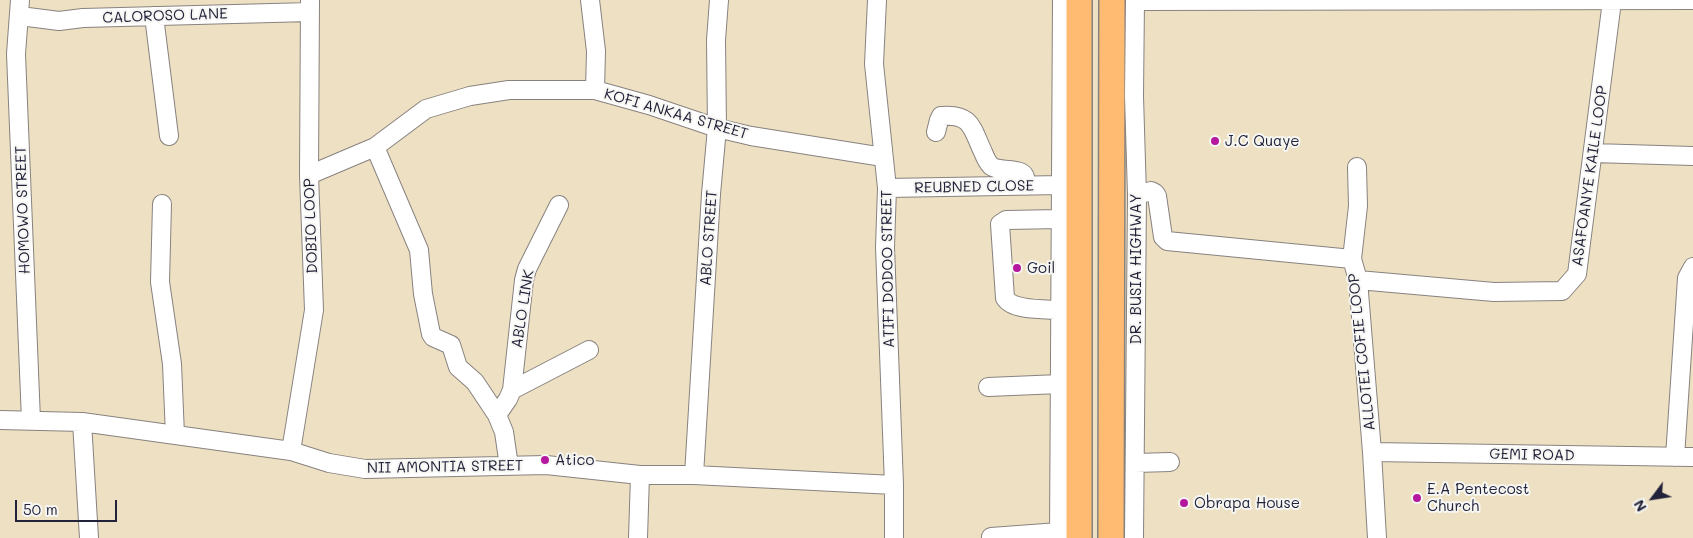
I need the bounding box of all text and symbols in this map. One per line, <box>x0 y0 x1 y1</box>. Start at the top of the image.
street label: CALOROSO LANE <box>102 5 228 27</box>
street label: ASAFOANYE KAILE LOOP <box>1568 84 1612 268</box>
street label: KOFI ANKAA STREET <box>602 85 750 143</box>
place label: J.C Quaye <box>1225 132 1300 150</box>
marker: J.C Quaye <box>1209 135 1221 147</box>
street label: HOMOWO STREET <box>12 146 34 274</box>
street label: REUBNED CLOSE <box>914 177 1034 197</box>
street label: DOBIO LOOP <box>300 178 322 274</box>
street label: ABLO STREET <box>697 189 721 287</box>
street label: ATIFI DODOO STREET <box>878 190 898 348</box>
street label: DR. BUSIA HIGHWAY <box>1127 193 1145 345</box>
place label: Goil <box>1027 259 1055 277</box>
marker: Goil <box>1011 262 1023 274</box>
street label: ABLO LINK <box>508 269 538 349</box>
street label: ALLOTEI COFIE LOOP <box>1345 272 1379 432</box>
street label: GEMI ROAD <box>1489 445 1575 465</box>
place label: Atico <box>555 451 594 469</box>
marker: Atico <box>539 454 551 466</box>
street label: NII AMONTIA STREET <box>367 457 523 477</box>
north arrow <box>1628 473 1678 523</box>
place label: E.A Pentecost Church <box>1427 480 1529 515</box>
scale bar <box>18 490 120 522</box>
marker: E.A Pentecost Church <box>1411 492 1423 504</box>
place label: Obrapa House <box>1194 494 1300 512</box>
marker: Obrapa House <box>1178 497 1190 509</box>
text: N <box>1629 497 1651 515</box>
text: 50 m <box>23 499 58 519</box>

